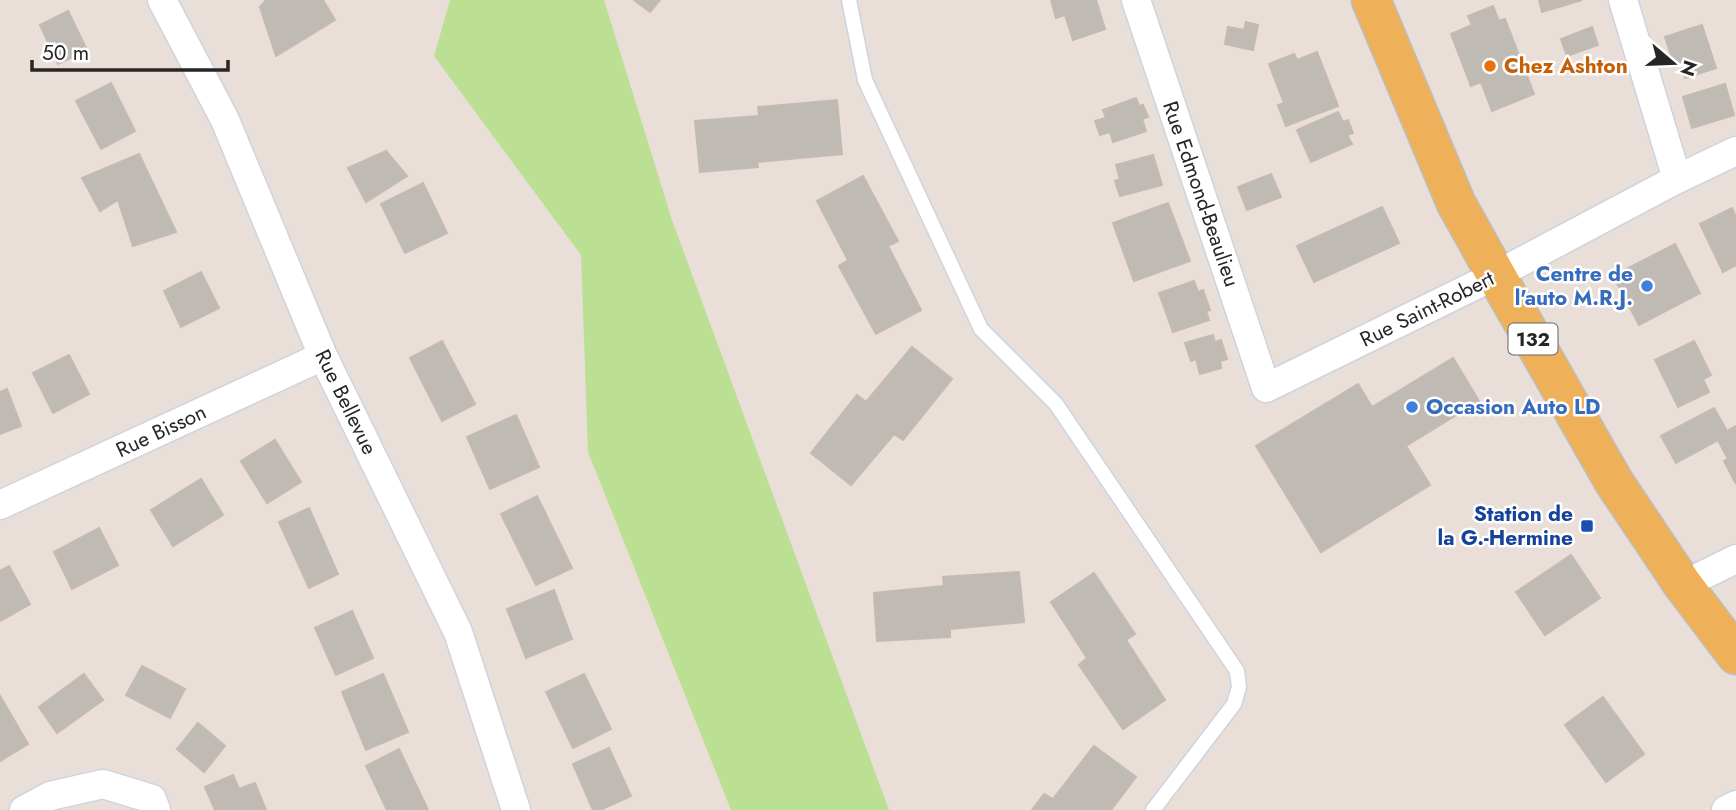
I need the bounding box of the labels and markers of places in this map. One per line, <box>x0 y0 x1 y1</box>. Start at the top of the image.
place label: Chez Ashton <box>1504 51 1628 81</box>
marker: Chez Ashton <box>1482 58 1498 74</box>
place label: Centre de l'auto M.R.J. <box>1515 259 1633 313</box>
marker: Centre de l'auto M.R.J. <box>1639 278 1655 294</box>
place label: Occasion Auto LD <box>1426 392 1600 422</box>
marker: Occasion Auto LD <box>1404 399 1420 415</box>
place label: Station de la G.-Hermine <box>1438 499 1573 553</box>
marker: Station de la G.-Hermine <box>1579 518 1595 534</box>

